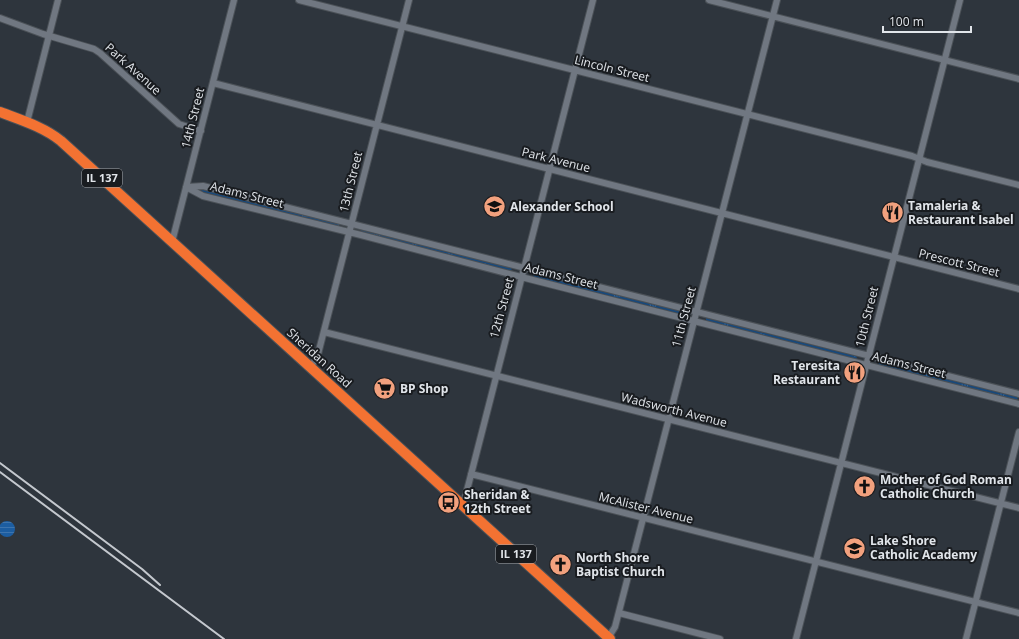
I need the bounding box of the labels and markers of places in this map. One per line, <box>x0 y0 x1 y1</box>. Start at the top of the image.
school or university icon: Alexander School <box>481 194 507 220</box>
place label: Tamaleria & Restaurant Isabel <box>908 197 1014 228</box>
place label: Alexander School <box>510 198 614 215</box>
restaurant icon: Tamaleria & Restaurant Isabel <box>879 200 905 226</box>
place label: Teresita Restaurant <box>773 357 840 388</box>
restaurant icon: Teresita Restaurant <box>842 360 868 386</box>
supermarket icon: BP Shop <box>372 376 398 402</box>
place label: BP Shop <box>400 380 449 397</box>
place label: Mother of God Roman Catholic Church <box>880 471 1012 502</box>
church icon: Mother of God Roman Catholic Church <box>852 474 878 500</box>
place label: Sheridan & 12th Street <box>464 486 531 517</box>
bus stop icon: Sheridan & 12th Street <box>435 489 461 515</box>
place label: Lake Shore Catholic Academy <box>870 532 977 563</box>
school or university icon: Lake Shore Catholic Academy <box>841 535 867 561</box>
place label: North Shore Baptist Church <box>576 549 665 580</box>
church icon: North Shore Baptist Church <box>547 552 573 578</box>

